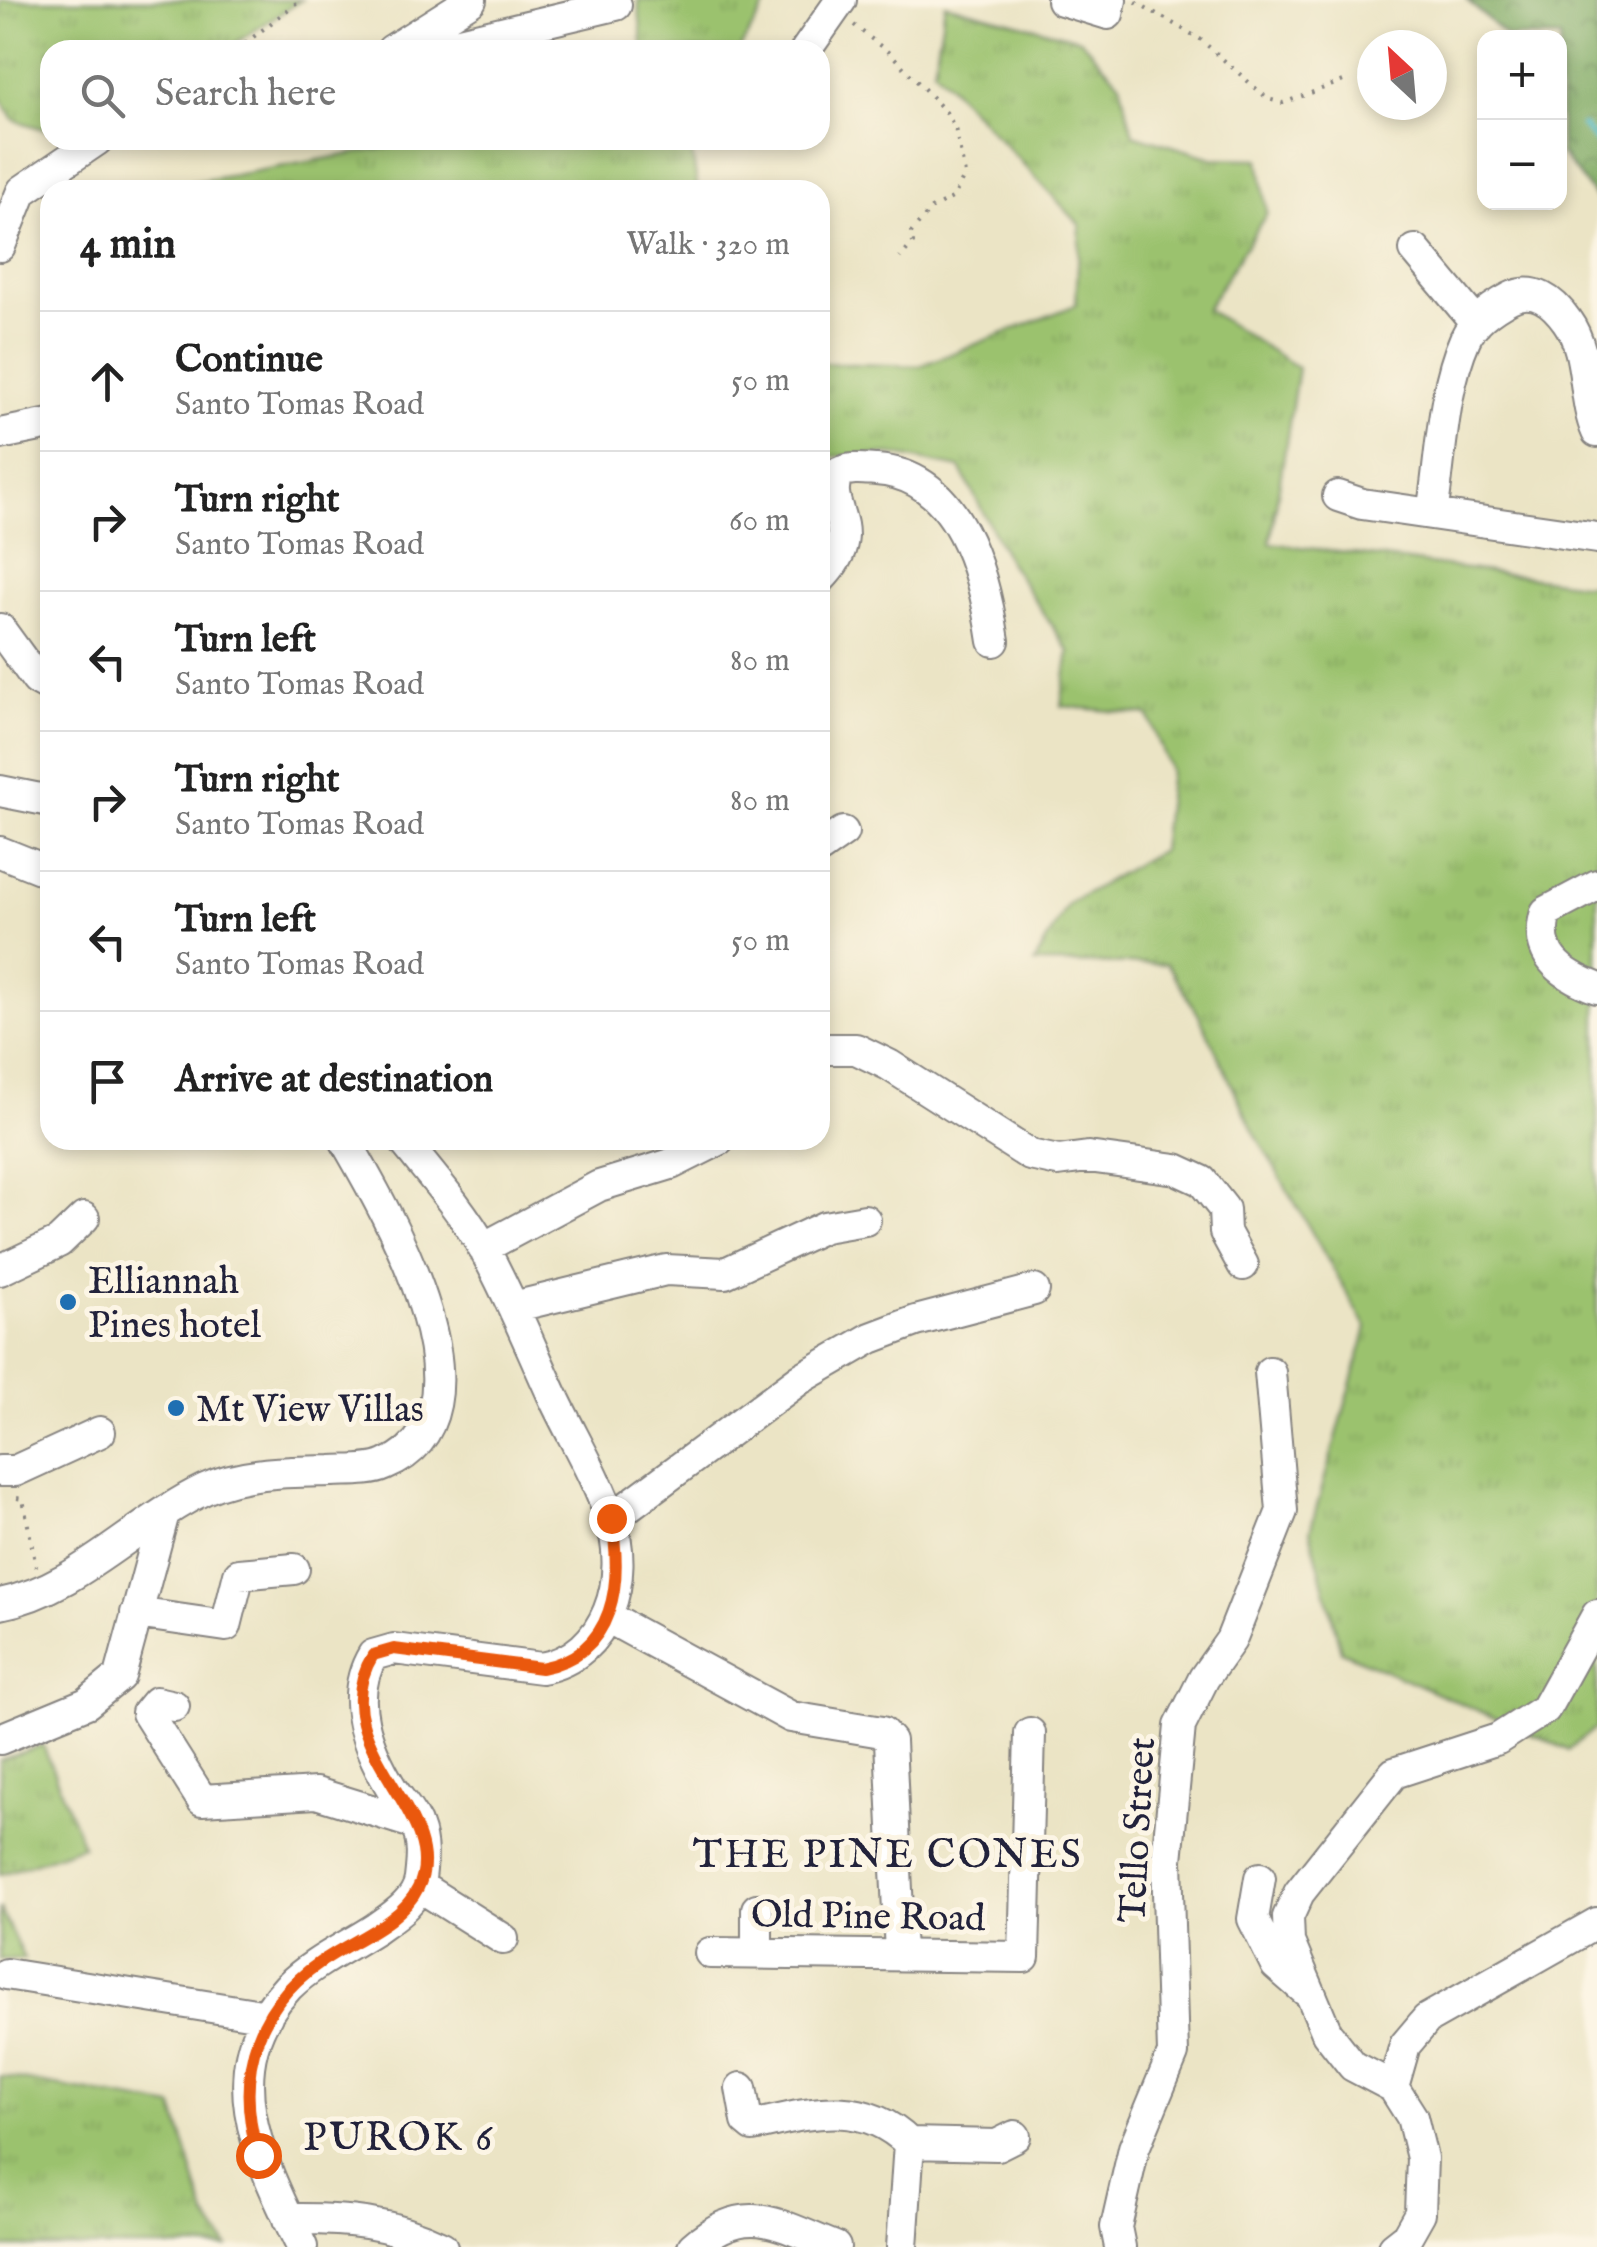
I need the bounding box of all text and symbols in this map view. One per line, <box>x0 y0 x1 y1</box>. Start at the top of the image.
north arrow <box>1357 30 1447 120</box>
map controls <box>1477 30 1567 210</box>
button: + <box>1477 30 1567 120</box>
search box <box>40 40 830 150</box>
icon: search <box>75 68 130 123</box>
text: Search here <box>155 71 336 119</box>
button: − <box>1477 120 1567 210</box>
text: 4 min <box>80 219 176 272</box>
text: Walk · 320 m <box>626 225 790 266</box>
text: Continue <box>175 337 323 385</box>
icon: ahead <box>80 354 135 409</box>
text: 50 m <box>731 361 790 402</box>
text: Santo Tomas Road <box>175 385 424 426</box>
text: Turn right <box>175 477 339 525</box>
icon: right <box>80 494 135 549</box>
text: 60 m <box>729 501 790 542</box>
text: Santo Tomas Road <box>175 525 424 566</box>
text: Turn left <box>175 617 316 665</box>
icon: left <box>80 634 135 689</box>
text: 80 m <box>730 641 790 682</box>
text: Santo Tomas Road <box>175 665 424 706</box>
text: Turn right <box>175 757 339 805</box>
icon: right <box>80 774 135 829</box>
text: 80 m <box>730 781 790 822</box>
text: Santo Tomas Road <box>175 805 424 846</box>
text: Turn left <box>175 897 316 945</box>
icon: left <box>80 914 135 969</box>
text: 50 m <box>731 921 790 962</box>
text: Santo Tomas Road <box>175 945 424 986</box>
icon: arrive <box>80 1054 135 1109</box>
text: Arrive at destination <box>175 1057 493 1105</box>
place label: Elliannah Pines hotel <box>88 1259 262 1351</box>
marker: Elliannah Pines hotel <box>57 1291 79 1313</box>
place label: Mt View Villas <box>196 1387 424 1435</box>
marker: Mt View Villas <box>165 1397 187 1419</box>
route end <box>589 1496 635 1542</box>
street label: Tello Street <box>1110 1736 1168 1924</box>
district label: THE PINE CONES <box>693 1831 1083 1882</box>
street label: Old Pine Road <box>750 1892 986 1944</box>
district label: PUROK 6 <box>303 2114 495 2165</box>
route start <box>236 2133 282 2179</box>

